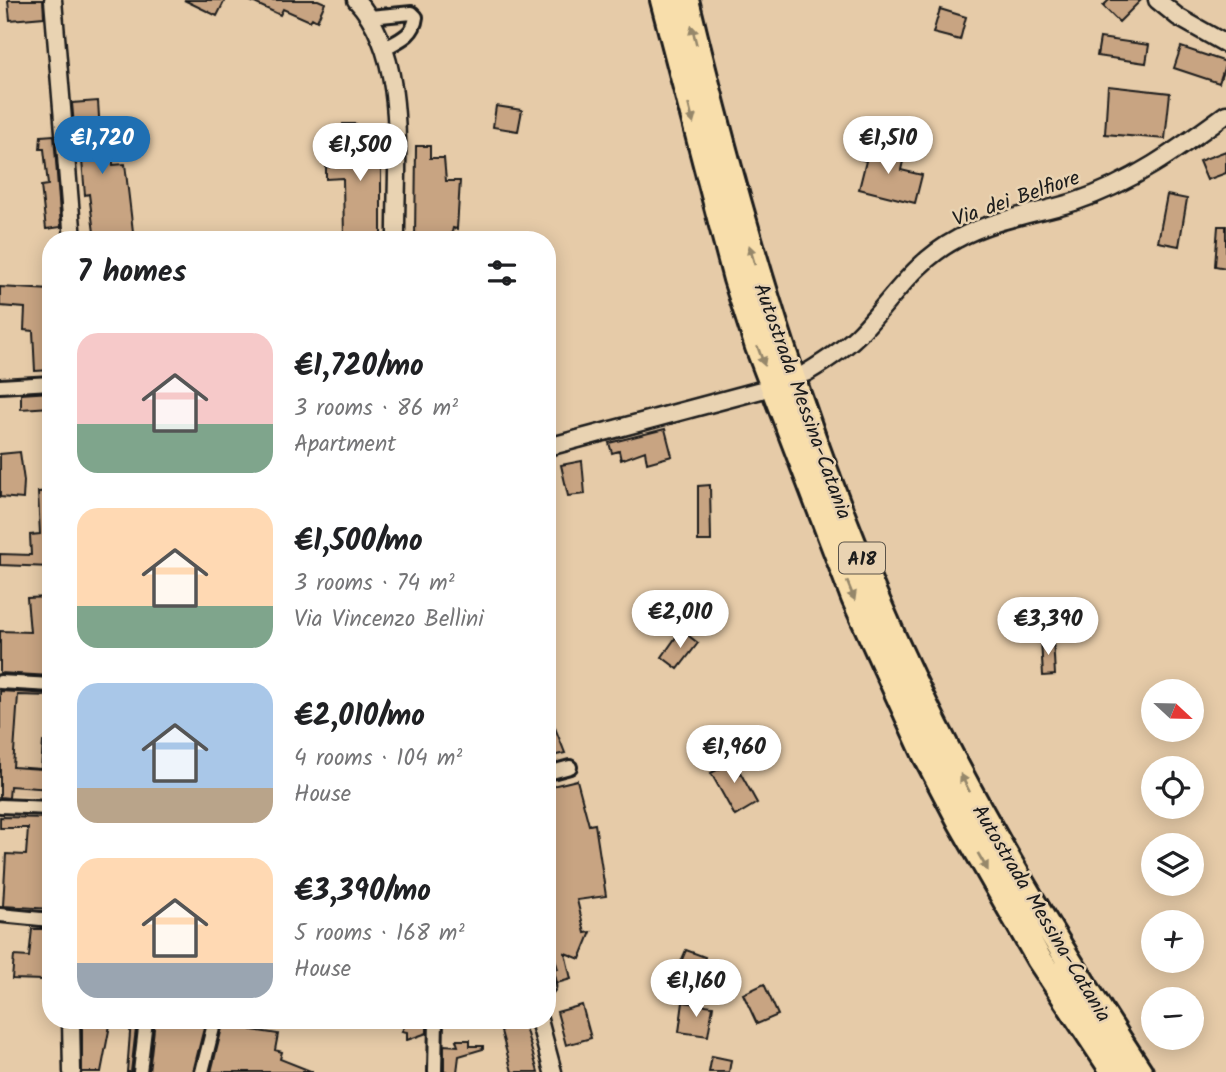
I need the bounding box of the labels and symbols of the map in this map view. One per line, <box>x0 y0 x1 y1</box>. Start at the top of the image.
one-way arrow <box>688 24 699 46</box>
one-way arrow <box>686 103 697 125</box>
pin: €1,720 <box>45 116 159 176</box>
pin: €1,510 <box>831 116 945 176</box>
pin: €1,500 <box>303 124 417 183</box>
street label: Via dei Belfiore <box>948 162 1085 237</box>
one-way arrow <box>746 244 756 265</box>
street label: Autostrada Messina-Catania <box>743 279 860 524</box>
one-way arrow <box>756 345 767 366</box>
road number: A18 <box>839 542 885 573</box>
one-way arrow <box>846 581 857 602</box>
pin: €2,010 <box>623 590 737 650</box>
pin: €3,390 <box>991 598 1105 657</box>
north arrow <box>1141 679 1204 742</box>
pin: €1,960 <box>677 726 791 785</box>
one-way arrow <box>960 773 972 793</box>
street label: Autostrada Messina-Catania <box>962 798 1119 1029</box>
one-way arrow <box>977 852 989 871</box>
pin: €1,160 <box>639 960 753 1019</box>

